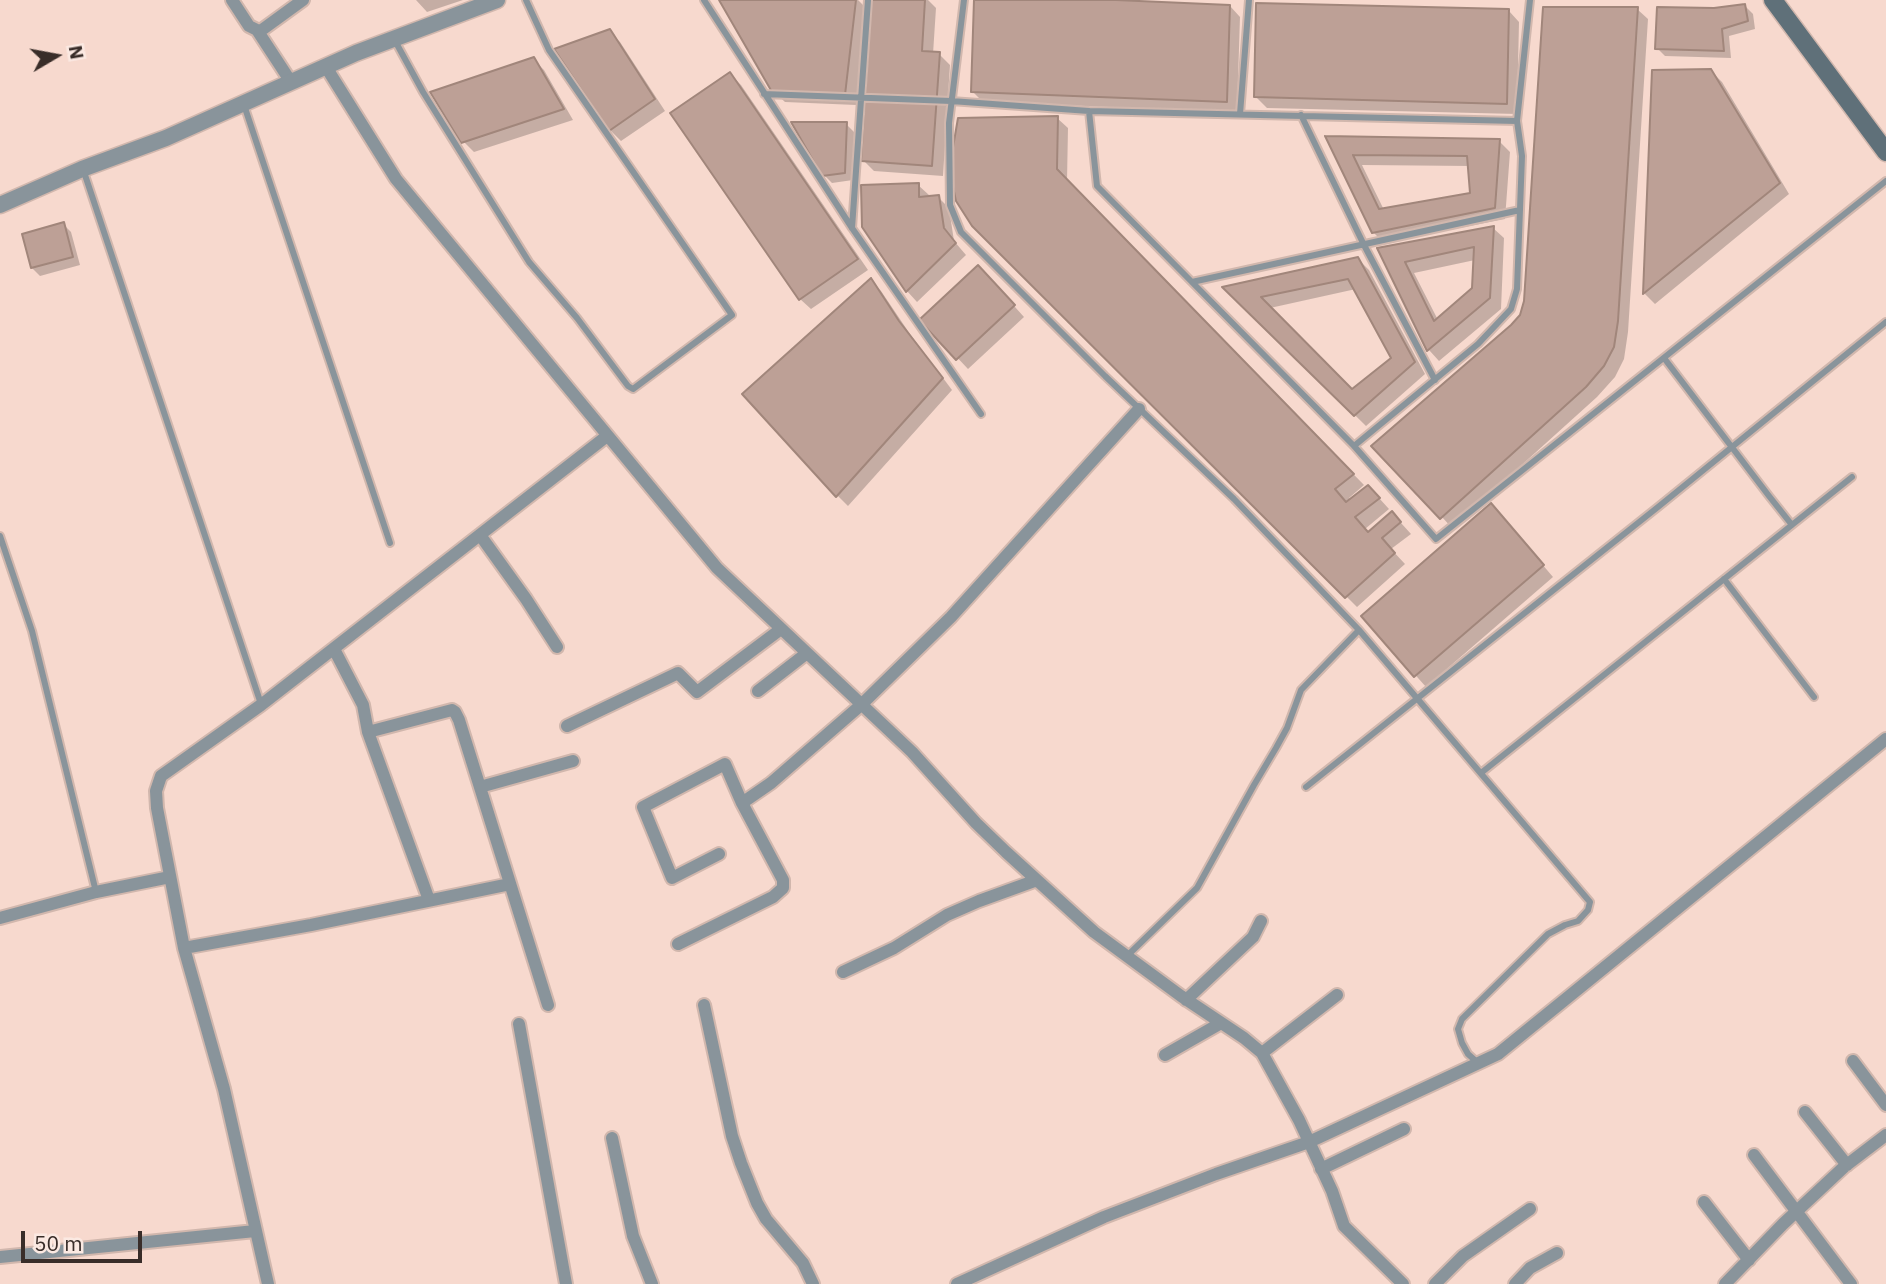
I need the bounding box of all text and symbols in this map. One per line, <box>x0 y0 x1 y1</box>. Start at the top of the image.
north arrow <box>21 21 91 91</box>
text: N <box>64 43 90 61</box>
scale bar <box>24 1218 145 1262</box>
text: 50 m <box>34 1229 83 1257</box>

